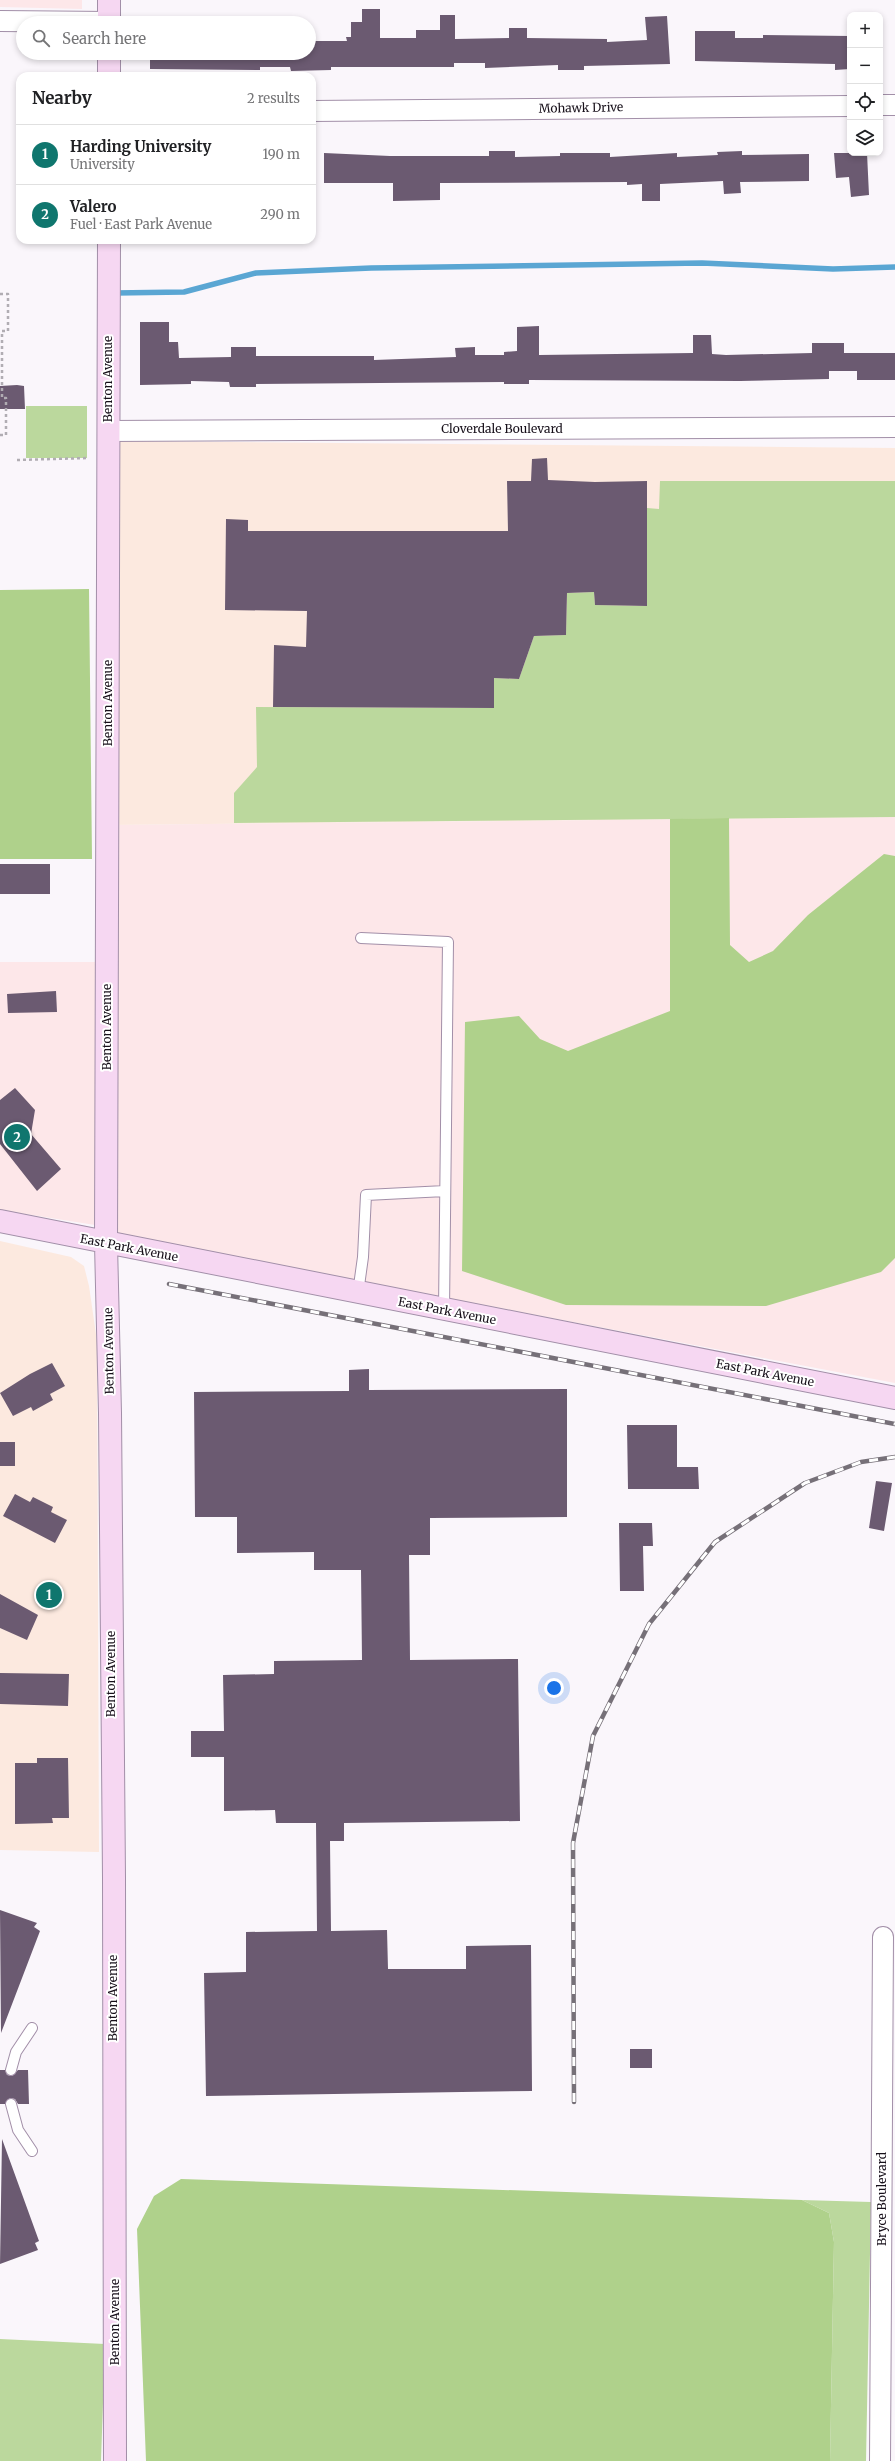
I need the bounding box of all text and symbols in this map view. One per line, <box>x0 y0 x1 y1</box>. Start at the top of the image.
map controls <box>847 12 883 156</box>
button: + <box>847 12 883 48</box>
search box <box>16 16 316 60</box>
icon: search <box>30 27 52 49</box>
text: Search here <box>62 29 146 48</box>
button: − <box>847 48 883 84</box>
button: locate <box>847 84 883 120</box>
text: Nearby <box>32 87 92 109</box>
text: 2 results <box>247 90 300 107</box>
street label: Mohawk Drive <box>539 99 623 116</box>
button: layers <box>847 120 883 156</box>
text: Harding University <box>70 137 212 156</box>
text: 1 <box>42 146 48 163</box>
text: 190 m <box>263 146 300 163</box>
text: University <box>70 156 135 173</box>
text: Valero <box>70 197 116 216</box>
text: 2 <box>41 206 49 223</box>
text: 290 m <box>260 206 300 223</box>
text: Fuel · East Park Avenue <box>70 216 212 233</box>
street label: Benton Avenue <box>100 336 115 422</box>
street label: Cloverdale Boulevard <box>441 421 563 436</box>
street label: Benton Avenue <box>100 660 115 746</box>
street label: Benton Avenue <box>99 984 114 1070</box>
pin: 2 <box>4 1122 30 1152</box>
street label: East Park Avenue <box>79 1231 179 1264</box>
street label: East Park Avenue <box>397 1294 497 1327</box>
street label: Benton Avenue <box>100 1308 117 1394</box>
street label: East Park Avenue <box>715 1356 815 1389</box>
pin: 1 <box>36 1580 62 1610</box>
street label: Benton Avenue <box>103 1631 118 1717</box>
your location <box>544 1678 564 1698</box>
street label: Benton Avenue <box>105 1955 120 2041</box>
street label: Bryce Boulevard <box>874 2152 889 2246</box>
street label: Benton Avenue <box>107 2279 122 2365</box>

